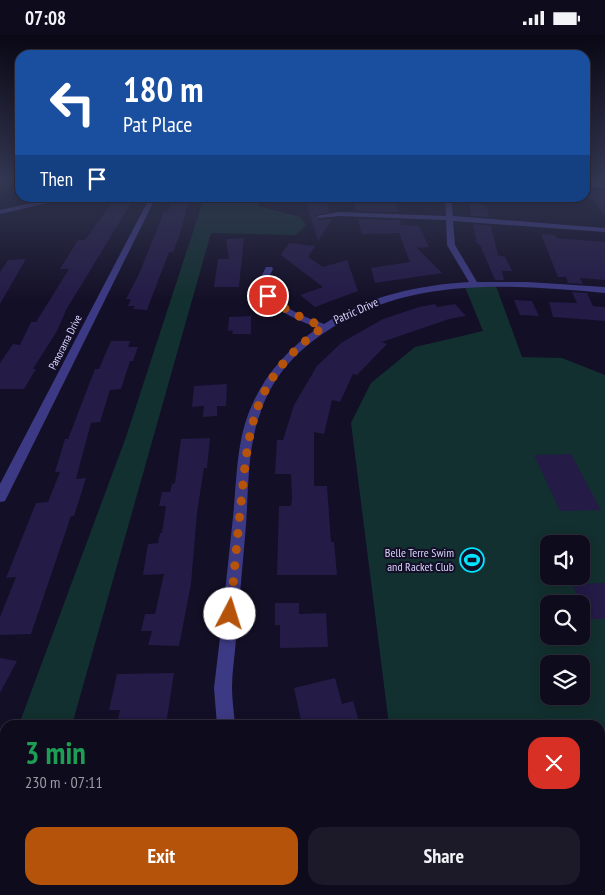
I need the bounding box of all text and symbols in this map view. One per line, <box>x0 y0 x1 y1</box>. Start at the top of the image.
text: 07:08 <box>25 6 66 30</box>
text: 180 m <box>123 66 204 112</box>
icon: left <box>40 70 105 135</box>
text: Pat Place <box>123 110 192 138</box>
icon: arrive <box>83 165 111 193</box>
text: Then <box>40 167 73 191</box>
pin <box>247 275 289 317</box>
icon: arrive <box>254 282 282 310</box>
street label: Patric Drive <box>331 294 381 327</box>
street label: Panorama Drive <box>45 312 85 372</box>
map controls <box>540 535 590 705</box>
button: sound <box>540 535 590 585</box>
place label: Belle Terre Swim and Racket Club <box>385 545 454 574</box>
sports icon: Belle Terre Swim and Racket Club <box>459 547 485 573</box>
position arrow <box>203 587 255 639</box>
button: search <box>540 595 590 645</box>
button: layers <box>540 655 590 705</box>
text: 3 min <box>25 733 86 772</box>
button: close <box>528 737 580 789</box>
text: 230 m · 07:11 <box>25 772 103 792</box>
button: Exit <box>25 827 298 885</box>
button: Share <box>308 827 580 885</box>

